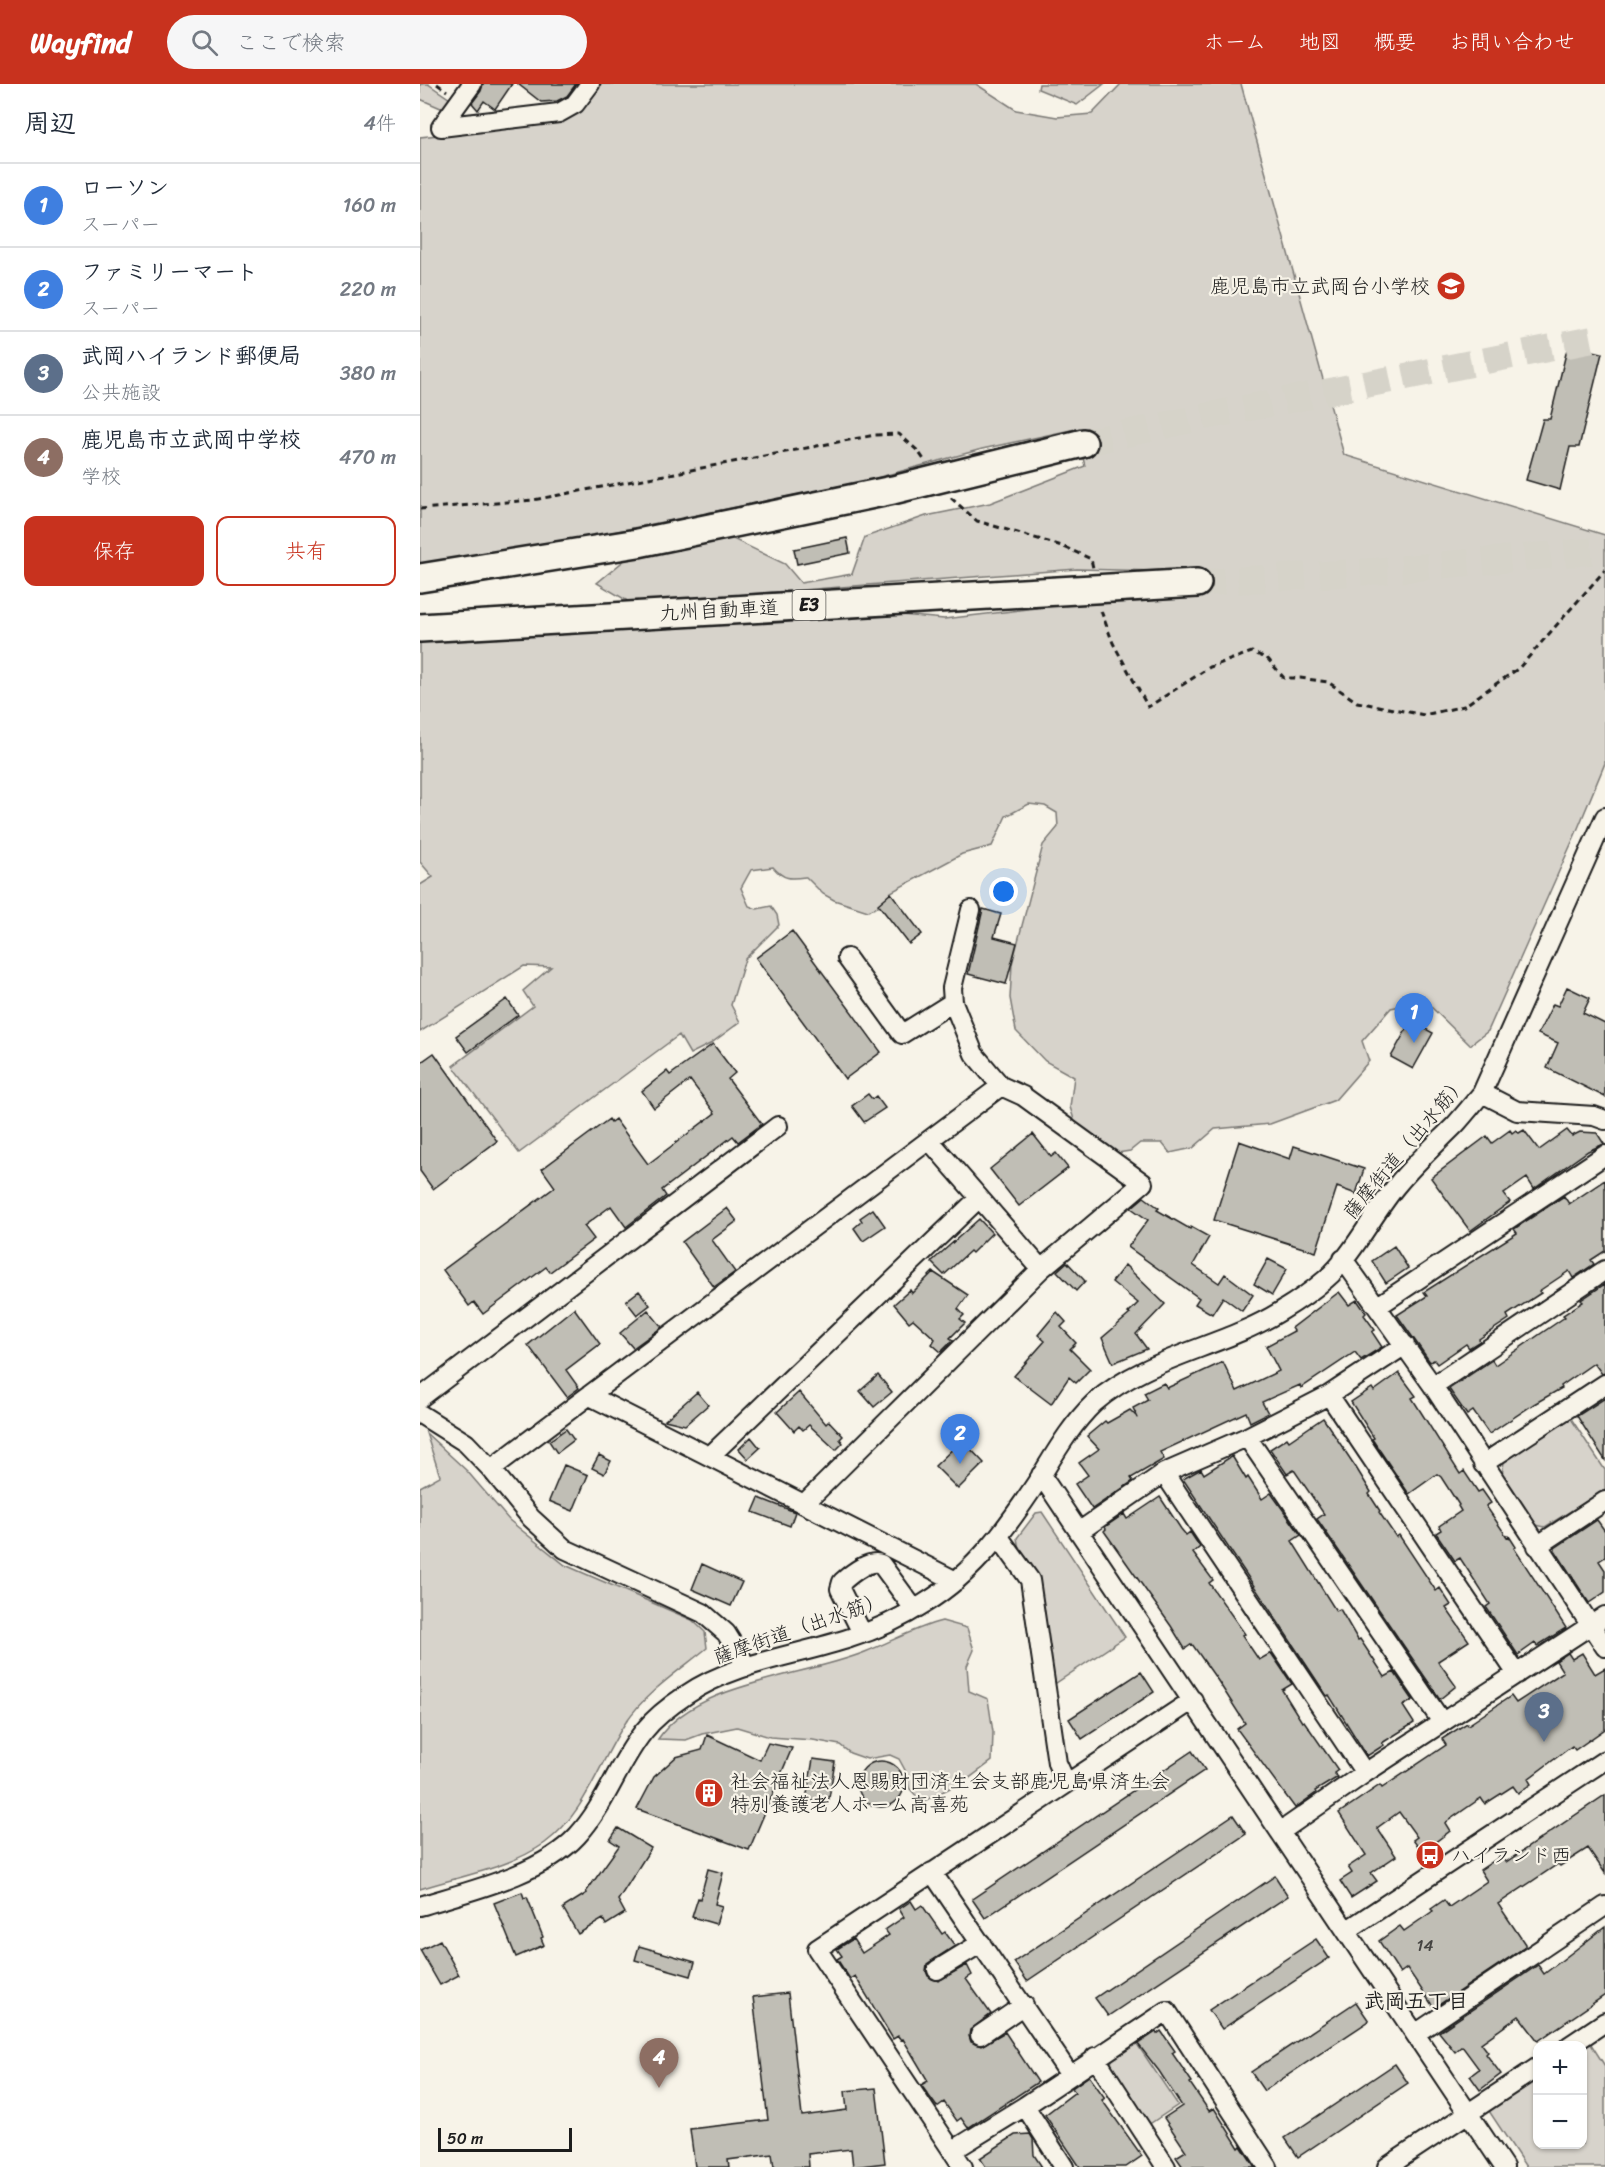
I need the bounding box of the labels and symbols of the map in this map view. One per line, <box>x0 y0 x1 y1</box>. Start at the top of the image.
place label: 鹿児島市立武岡台小学校 <box>1210 269 1430 304</box>
school or university icon: 鹿児島市立武岡台小学校 <box>1435 270 1467 302</box>
street label: 九州自動車道 <box>658 590 780 631</box>
road number: E3 <box>792 590 826 620</box>
your location <box>989 877 1018 906</box>
pin: 1 <box>1394 994 1434 1043</box>
street label: 薩摩街道（出水筋） <box>1334 1067 1477 1228</box>
pin: 2 <box>940 1414 980 1464</box>
street label: 薩摩街道（出水筋） <box>708 1583 890 1674</box>
pin: 3 <box>1524 1692 1564 1742</box>
place label: 社会福祉法人恩賜財団済生会支部鹿児島県済生会 特別養護老人ホーム高喜苑 <box>730 1764 1170 1822</box>
building icon: 社会福祉法人恩賜財団済生会支部鹿児島県済生会 特別養護老人ホーム高喜苑 <box>693 1777 725 1809</box>
place label: ハイランド西 <box>1451 1838 1571 1873</box>
bus stop icon: ハイランド西 <box>1414 1839 1446 1871</box>
house number: 14 <box>1417 1931 1433 1960</box>
district label: 武岡五丁目 <box>1364 1982 1469 2020</box>
pin: 4 <box>640 2038 678 2088</box>
scale bar <box>438 2125 572 2152</box>

